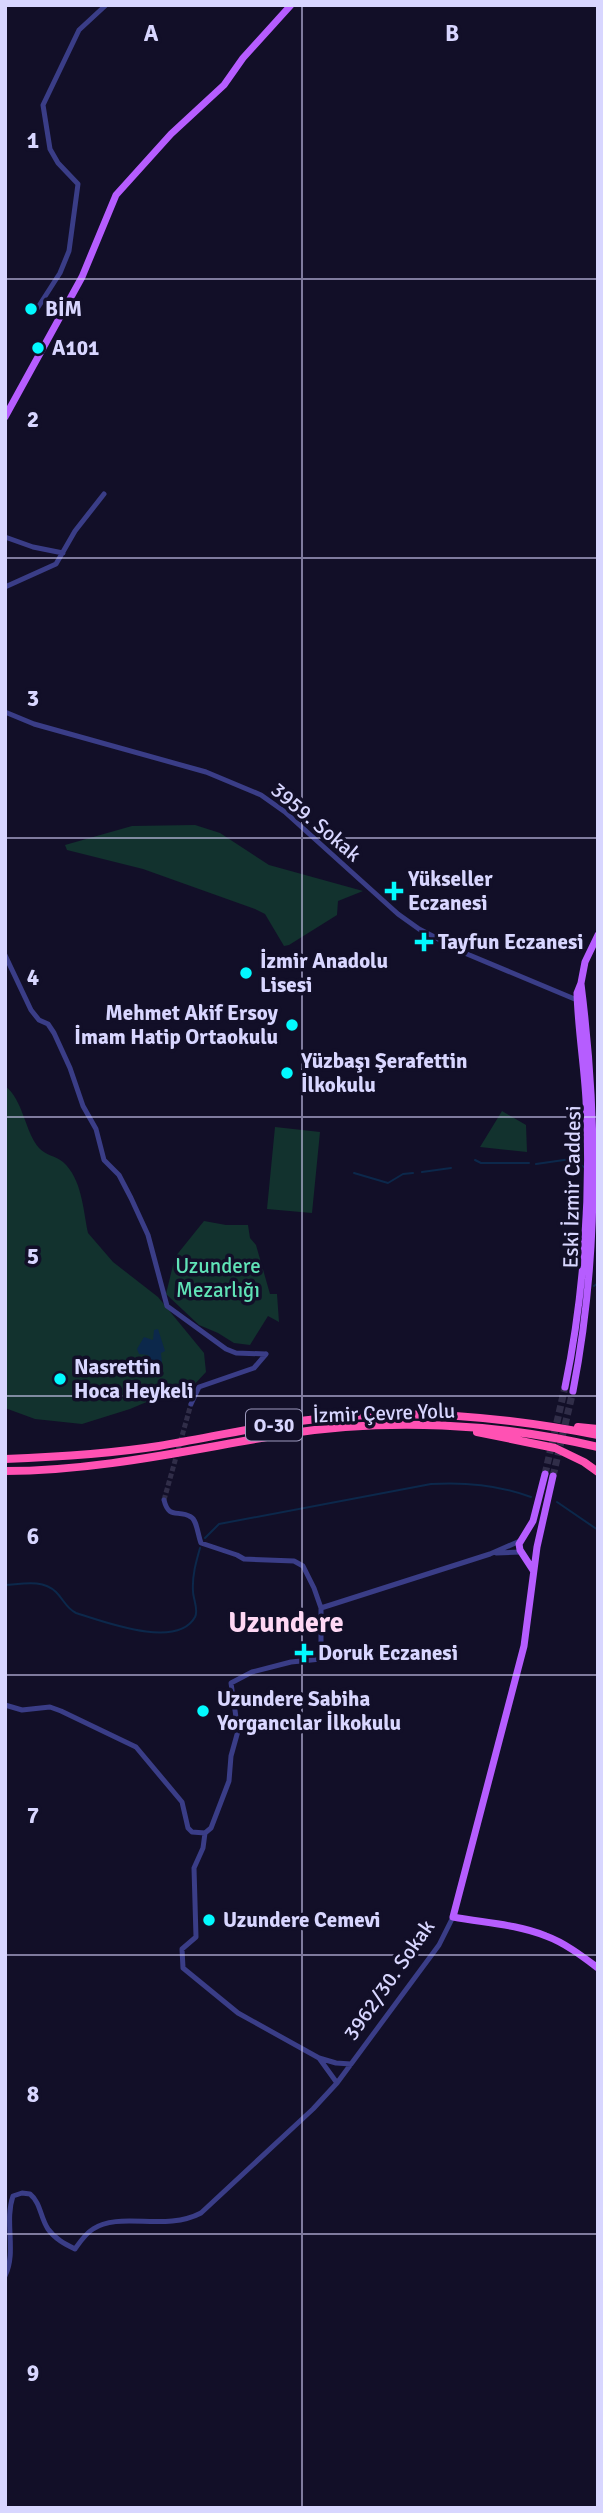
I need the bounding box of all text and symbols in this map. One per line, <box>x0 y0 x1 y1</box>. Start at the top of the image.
text: A <box>144 19 159 48</box>
text: B <box>445 19 459 48</box>
text: 1 <box>27 126 39 155</box>
place label: BİM <box>45 296 82 322</box>
marker: BİM <box>23 301 39 317</box>
place label: A101 <box>52 335 99 361</box>
marker: A101 <box>30 340 46 356</box>
text: 2 <box>27 405 39 434</box>
text: 3 <box>27 684 39 713</box>
street label: 3959. Sokak <box>266 777 367 868</box>
place label: Yükseller Eczanesi <box>407 866 493 916</box>
marker: Yükseller Eczanesi <box>386 883 402 899</box>
place label: Tayfun Eczanesi <box>438 929 584 955</box>
marker: Tayfun Eczanesi <box>416 934 432 950</box>
place label: İzmir Anadolu Lisesi <box>260 948 388 998</box>
text: 4 <box>27 963 39 992</box>
marker: İzmir Anadolu Lisesi <box>238 965 254 981</box>
place label: Mehmet Akif Ersoy İmam Hatip Ortaokulu <box>74 1000 279 1050</box>
marker: Mehmet Akif Ersoy İmam Hatip Ortaokulu <box>284 1017 300 1033</box>
place label: Yüzbaşı Şerafettin İlkokulu <box>300 1048 467 1098</box>
marker: Yüzbaşı Şerafettin İlkokulu <box>279 1065 295 1081</box>
street label: Eski İzmir Caddesi <box>558 1105 586 1269</box>
text: 5 <box>27 1242 39 1271</box>
park label: Uzundere Mezarlığı <box>175 1253 261 1303</box>
place label: Nasrettin Hoca Heykeli <box>74 1354 194 1404</box>
marker: Nasrettin Hoca Heykeli <box>52 1371 68 1387</box>
street label: İzmir Çevre Yolu <box>312 1398 456 1428</box>
road number: O-30 <box>246 1410 302 1441</box>
text: 6 <box>27 1522 39 1551</box>
district label: Uzundere <box>228 1606 344 1640</box>
place label: Doruk Eczanesi <box>318 1640 458 1666</box>
marker: Doruk Eczanesi <box>296 1645 312 1661</box>
place label: Uzundere Sabiha Yorgancılar İlkokulu <box>216 1686 401 1736</box>
marker: Uzundere Sabiha Yorgancılar İlkokulu <box>195 1703 211 1719</box>
text: 7 <box>27 1801 39 1830</box>
place label: Uzundere Cemevi <box>223 1907 380 1933</box>
marker: Uzundere Cemevi <box>201 1912 217 1928</box>
street label: 3962/30. Sokak <box>338 1914 440 2045</box>
text: 8 <box>27 2080 39 2109</box>
text: 9 <box>27 2359 39 2388</box>

